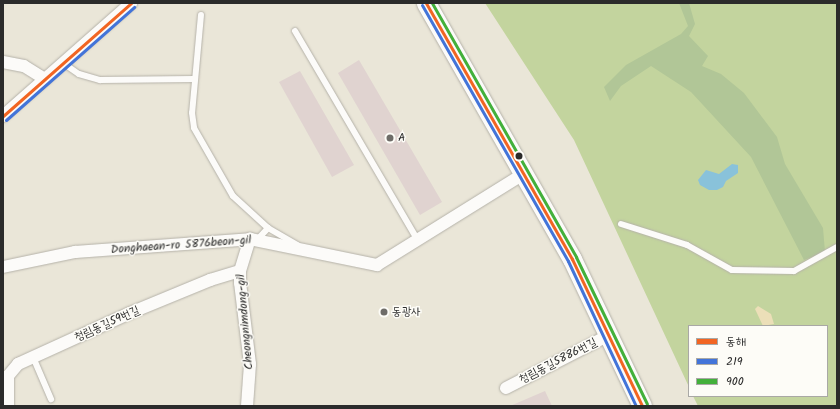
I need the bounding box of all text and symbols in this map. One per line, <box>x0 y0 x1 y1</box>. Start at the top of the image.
place label: A <box>398 131 405 145</box>
marker: A <box>385 133 395 143</box>
unlabelled marker <box>514 151 524 161</box>
street label: Donghaean-ro 5876beon-gil <box>110 233 252 257</box>
street label: Cheongnimdong-gil <box>234 274 256 370</box>
street label: 청림동길59번길 <box>72 303 142 345</box>
place label: 동광사 <box>392 305 421 319</box>
marker: 동광사 <box>379 307 389 317</box>
legend <box>688 325 828 397</box>
text: 동해 <box>726 332 745 351</box>
street label: 청림동길5886번길 <box>517 335 599 387</box>
text: 219 <box>726 352 743 371</box>
text: 900 <box>726 372 744 391</box>

